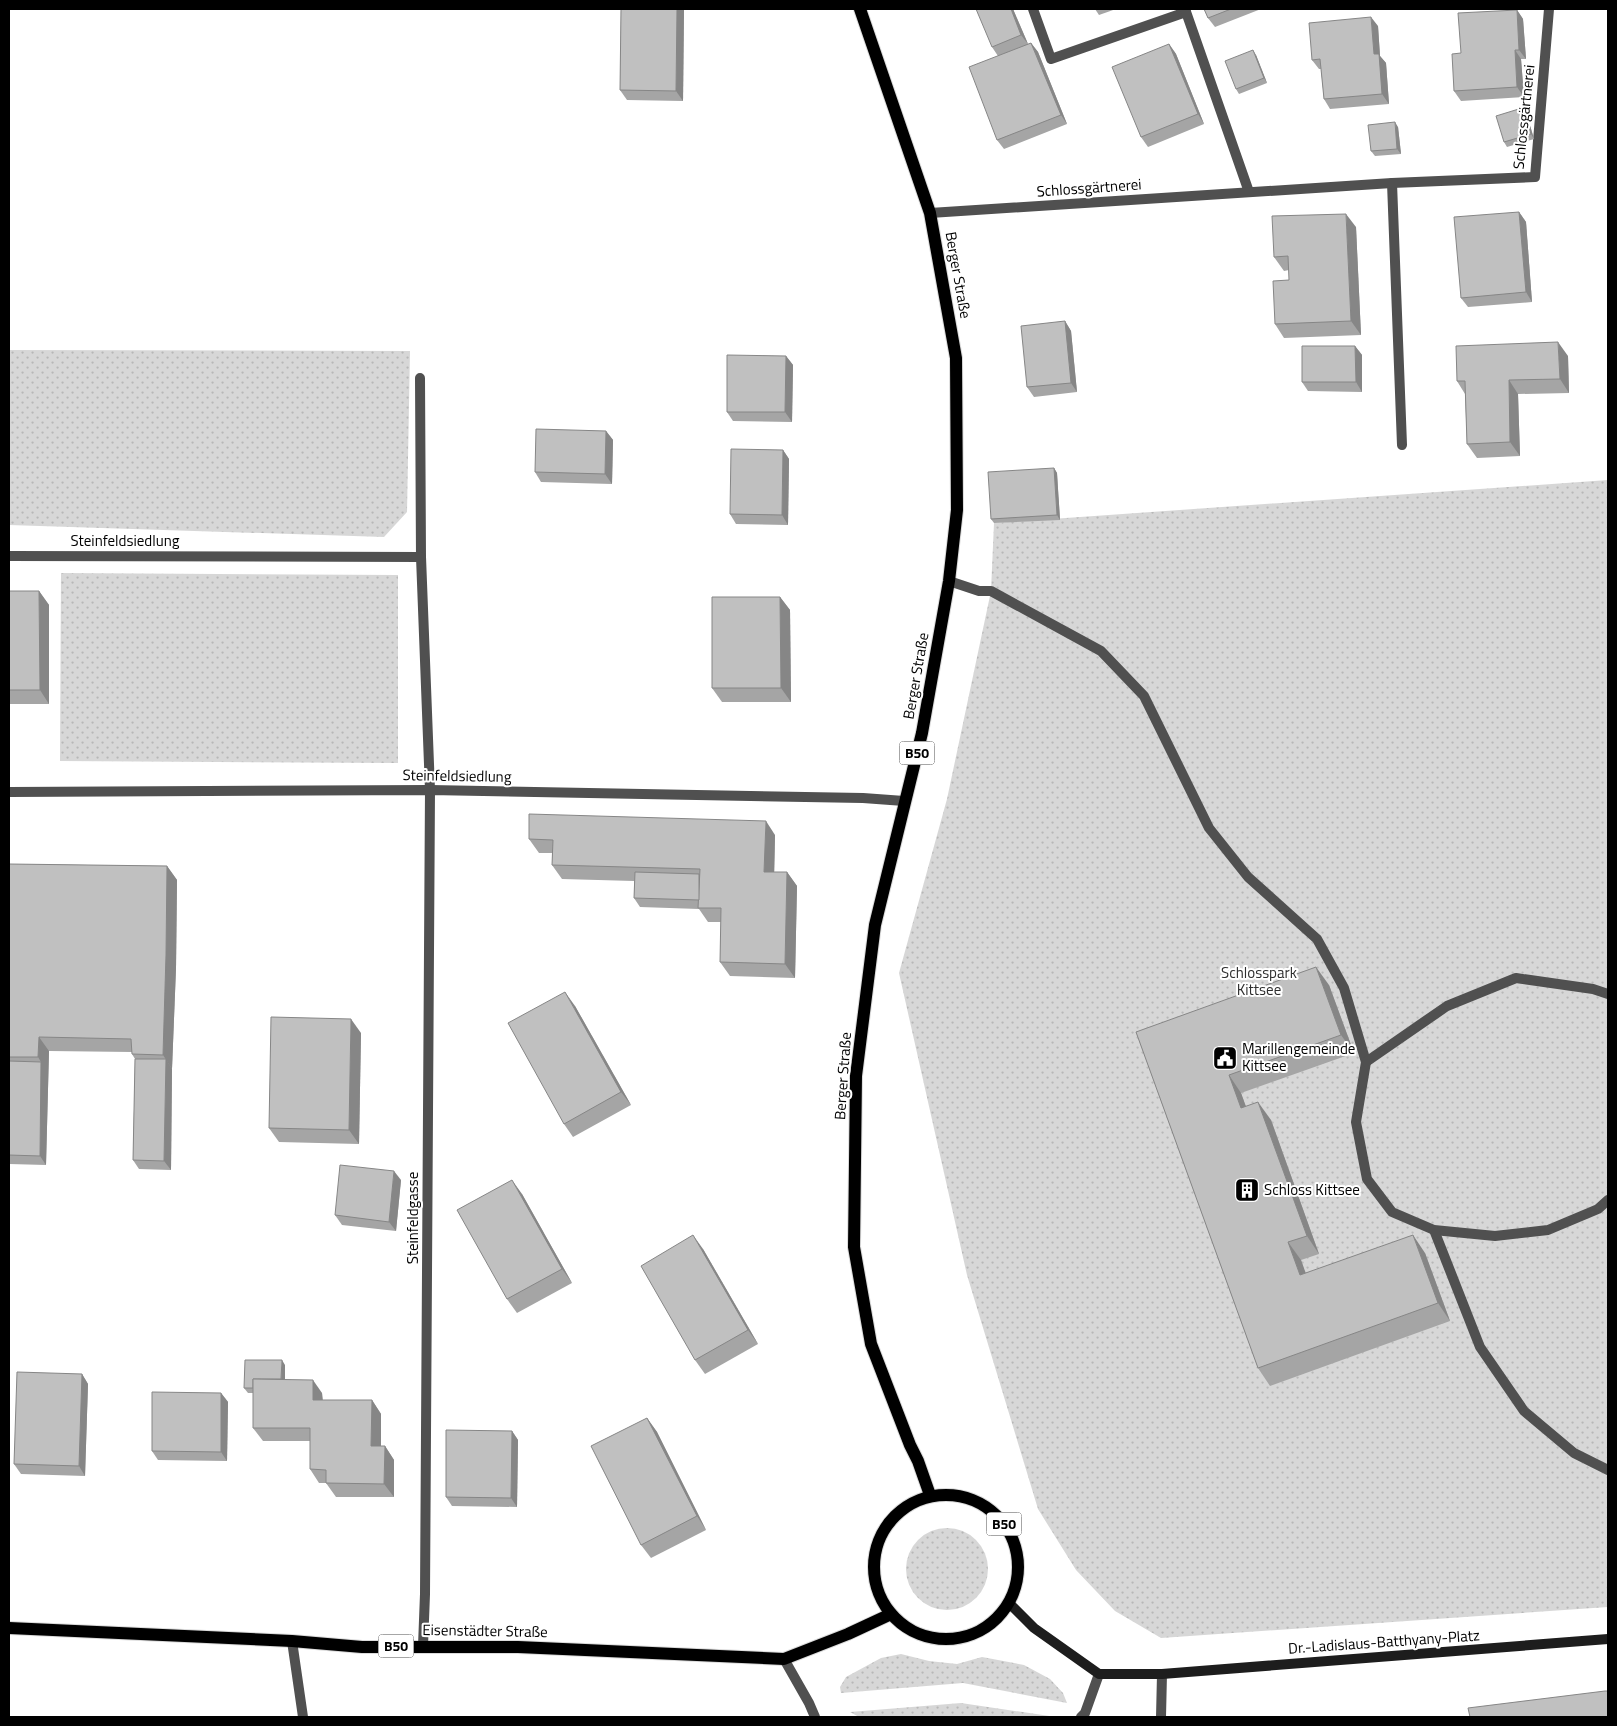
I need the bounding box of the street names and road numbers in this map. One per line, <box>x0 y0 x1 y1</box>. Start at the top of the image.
street label: Schlossgärtnerei <box>1507 63 1540 170</box>
street label: Schlossgärtnerei <box>1036 172 1142 203</box>
street label: Berger Straße <box>940 230 977 320</box>
street label: Steinfeldsiedlung <box>71 529 180 552</box>
street label: Berger Straße <box>897 631 934 721</box>
road number: B50 <box>900 741 934 764</box>
street label: Steinfeldsiedlung <box>402 763 512 788</box>
street label: Berger Straße <box>828 1031 857 1121</box>
street label: Steinfeldgasse <box>401 1172 424 1264</box>
road number: B50 <box>986 1512 1022 1536</box>
street label: Eisenstädter Straße <box>422 1618 548 1643</box>
street label: Dr.-Ladislaus-Batthyany-Platz <box>1287 1623 1481 1660</box>
road number: B50 <box>378 1634 414 1658</box>

